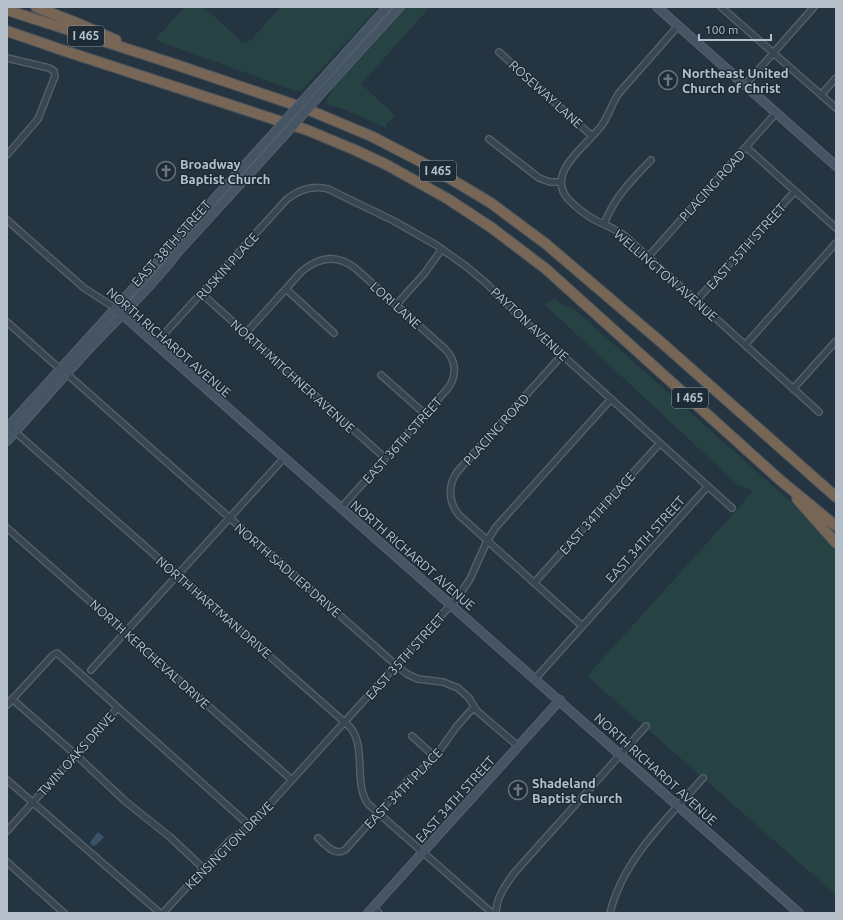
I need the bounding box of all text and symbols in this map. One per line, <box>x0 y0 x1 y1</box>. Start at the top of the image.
scale bar <box>699 16 771 42</box>
text: 100 m <box>705 23 738 36</box>
road number: I 465 <box>68 26 104 46</box>
street label: ROSEWAY LANE <box>506 57 586 131</box>
place label: Northeast United Church of Christ <box>682 66 788 95</box>
church icon: Northeast United Church of Christ <box>657 69 679 91</box>
street label: PLACING ROAD <box>676 147 748 223</box>
place label: Broadway Baptist Church <box>180 157 270 186</box>
church icon: Broadway Baptist Church <box>155 160 177 182</box>
road number: I 465 <box>420 161 456 181</box>
street label: EAST 38TH STREET <box>129 197 213 289</box>
street label: EAST 35TH STREET <box>704 200 788 292</box>
street label: WELLINGTON AVENUE <box>612 226 720 324</box>
street label: RUSKIN PLACE <box>193 229 261 303</box>
street label: LORI LANE <box>368 279 424 331</box>
street label: NORTH RICHARDT AVENUE <box>104 284 234 400</box>
street label: PAYTON AVENUE <box>488 285 572 363</box>
street label: NORTH MITCHNER AVENUE <box>228 317 358 435</box>
road number: I 465 <box>672 388 708 408</box>
street label: PLACING ROAD <box>460 391 532 467</box>
street label: EAST 36TH STREET <box>360 394 444 486</box>
street label: EAST 34TH PLACE <box>557 469 637 557</box>
street label: EAST 34TH STREET <box>603 493 687 585</box>
street label: NORTH RICHARDT AVENUE <box>348 497 478 613</box>
street label: NORTH SADLIER DRIVE <box>232 520 344 620</box>
street label: NORTH HARTMAN DRIVE <box>154 553 274 661</box>
street label: NORTH KERCHEVAL DRIVE <box>87 597 213 711</box>
street label: EAST 35TH STREET <box>363 610 447 702</box>
street label: TWIN OAKS DRIVE <box>35 709 117 799</box>
street label: NORTH RICHARDT AVENUE <box>592 710 720 828</box>
street label: EAST 34TH PLACE <box>361 745 445 831</box>
street label: EAST 34TH STREET <box>413 753 497 845</box>
place label: Shadeland Baptist Church <box>532 776 622 805</box>
church icon: Shadeland Baptist Church <box>507 779 529 801</box>
street label: KENSINGTON DRIVE <box>182 798 276 892</box>

